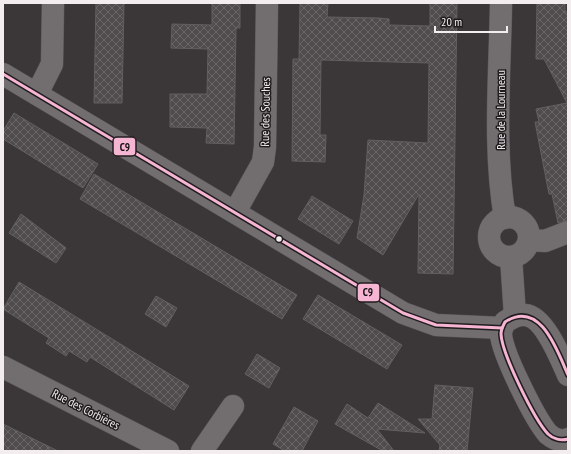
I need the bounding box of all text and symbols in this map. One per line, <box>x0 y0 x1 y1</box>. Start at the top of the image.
scale bar <box>435 8 507 34</box>
text: 20 m <box>441 14 462 29</box>
street label: Rue de la Lourneau <box>493 70 508 150</box>
street label: Rue des Souches <box>257 77 273 147</box>
line badge: C9 <box>113 137 136 156</box>
text: C9 <box>120 140 130 154</box>
unlabelled marker <box>274 234 284 244</box>
line badge: C9 <box>357 283 380 302</box>
text: C9 <box>363 285 373 299</box>
street label: Rue des Corbières <box>50 386 122 432</box>

